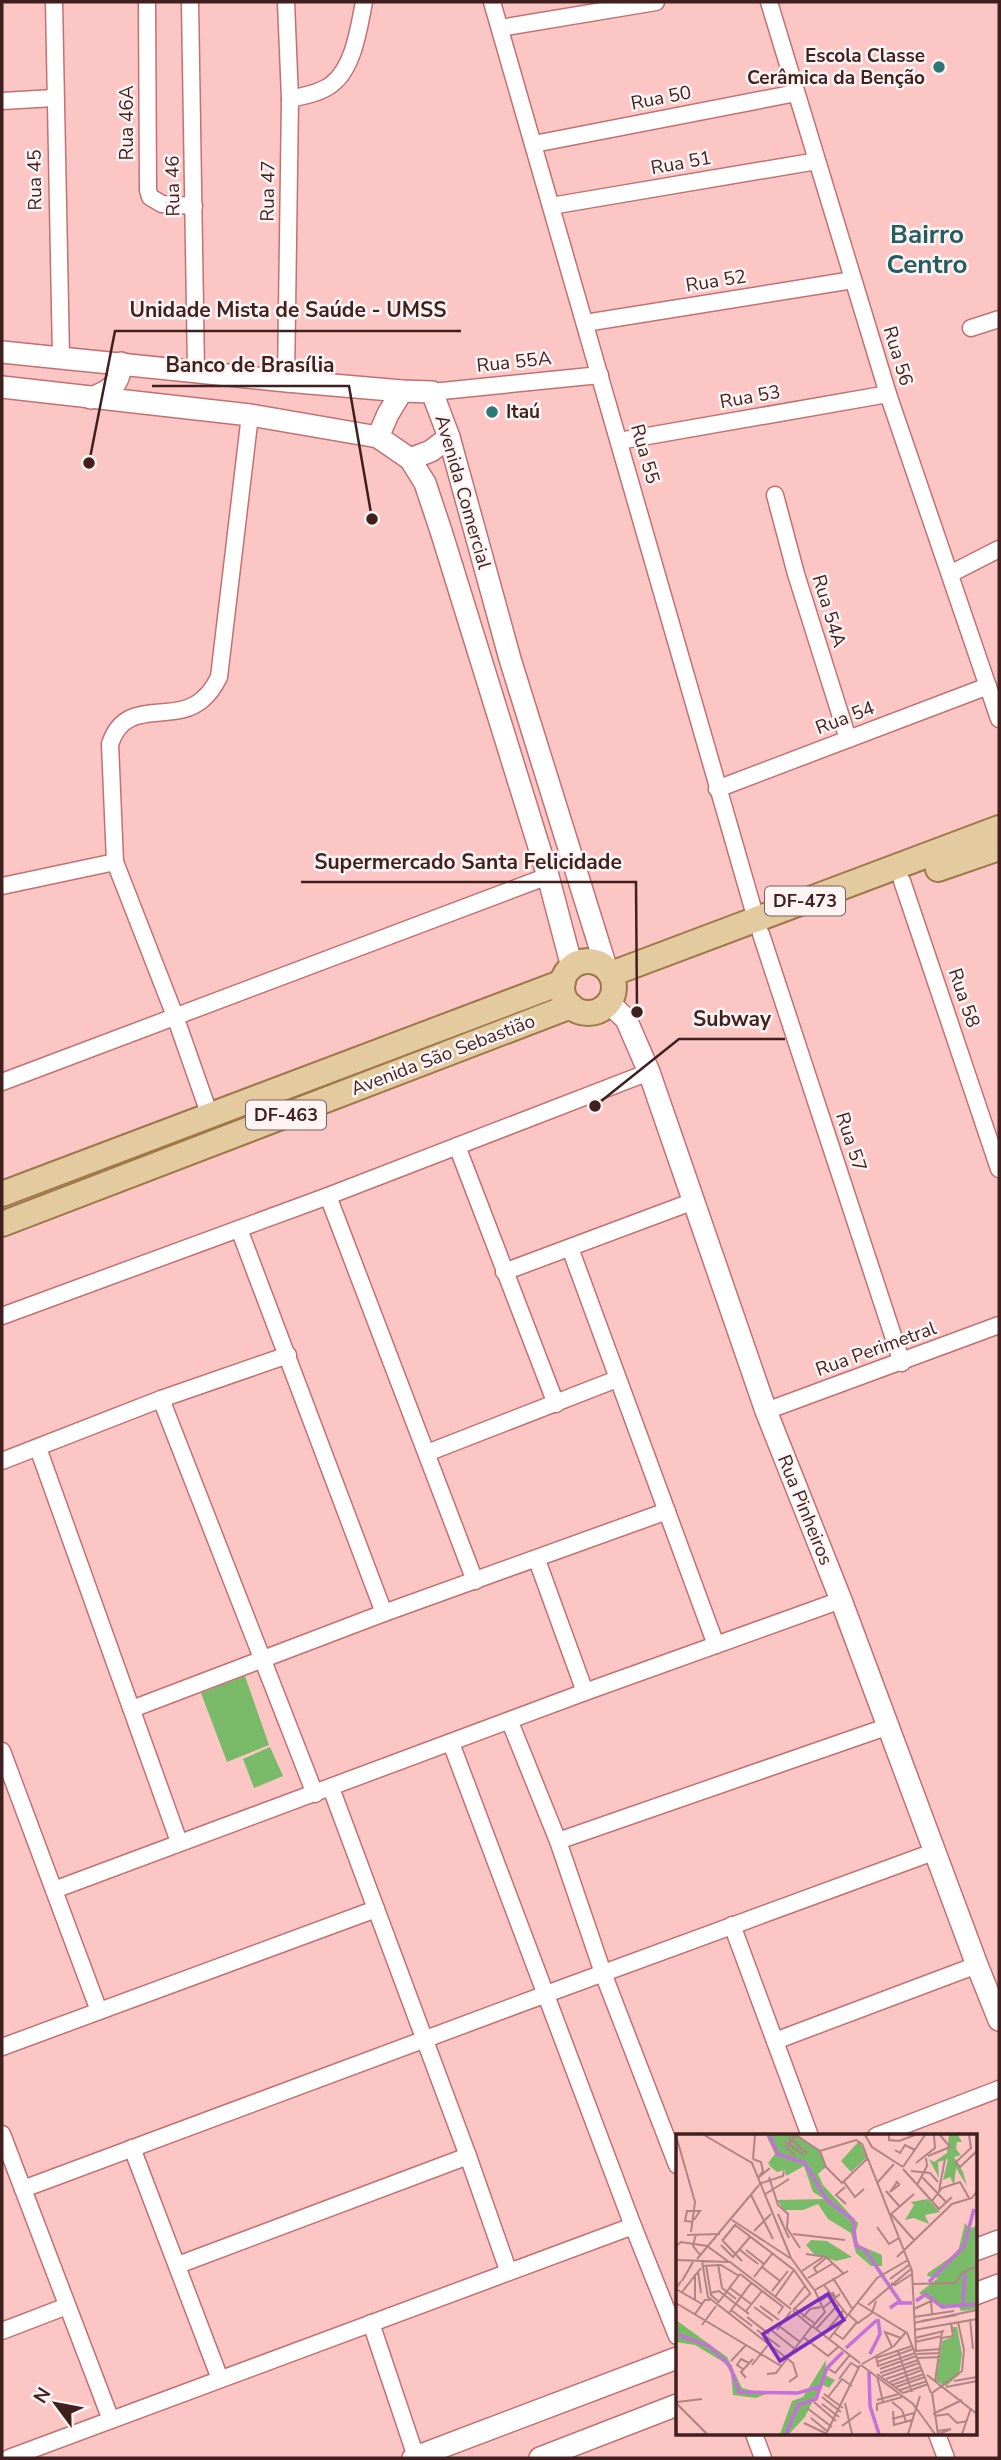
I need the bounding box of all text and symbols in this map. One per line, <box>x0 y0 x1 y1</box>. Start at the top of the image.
place label: Escola Classe Cerâmica da Benção <box>747 43 925 91</box>
marker: Escola Classe Cerâmica da Benção <box>931 59 947 75</box>
street label: Rua 50 <box>629 79 693 117</box>
street label: Rua 46A <box>114 85 140 160</box>
street label: Rua 51 <box>649 145 713 181</box>
street label: Rua 45 <box>21 149 49 211</box>
street label: Rua 46 <box>159 155 187 217</box>
street label: Rua 47 <box>254 160 282 222</box>
district label: Bairro Centro <box>887 217 968 282</box>
street label: Rua 52 <box>684 263 748 299</box>
callout: Unidade Mista de Saúde - UMSS <box>115 289 461 331</box>
text: Unidade Mista de Saúde - UMSS <box>129 296 447 324</box>
street label: Rua 56 <box>877 323 919 389</box>
callout: Banco de Brasília <box>152 344 349 386</box>
street label: Rua 55A <box>475 345 553 379</box>
text: Banco de Brasília <box>165 351 335 379</box>
street label: Rua 53 <box>718 379 782 415</box>
place label: Itaú <box>506 399 540 425</box>
marker: Itaú <box>484 404 500 420</box>
street label: Avenida Comercial <box>429 412 498 572</box>
street label: Rua 55 <box>624 421 666 487</box>
street label: Rua 54A <box>806 571 852 651</box>
street label: Rua 54 <box>812 695 878 741</box>
callout: Supermercado Santa Felicidade <box>301 840 636 882</box>
text: Supermercado Santa Felicidade <box>314 848 622 876</box>
road number: DF-473 <box>765 887 845 916</box>
street label: Rua 58 <box>942 965 986 1031</box>
callout: Subway <box>679 997 785 1039</box>
text: Subway <box>693 1005 772 1033</box>
street label: Avenida São Sebastião <box>347 1008 539 1102</box>
road number: DF-463 <box>246 1100 326 1130</box>
street label: Rua 57 <box>829 1109 873 1175</box>
street label: Rua Perimetral <box>812 1315 940 1383</box>
street label: Rua Pinheiros <box>771 1451 839 1569</box>
inset map <box>676 2134 976 2436</box>
north arrow <box>21 2369 91 2439</box>
text: N <box>28 2383 57 2408</box>

